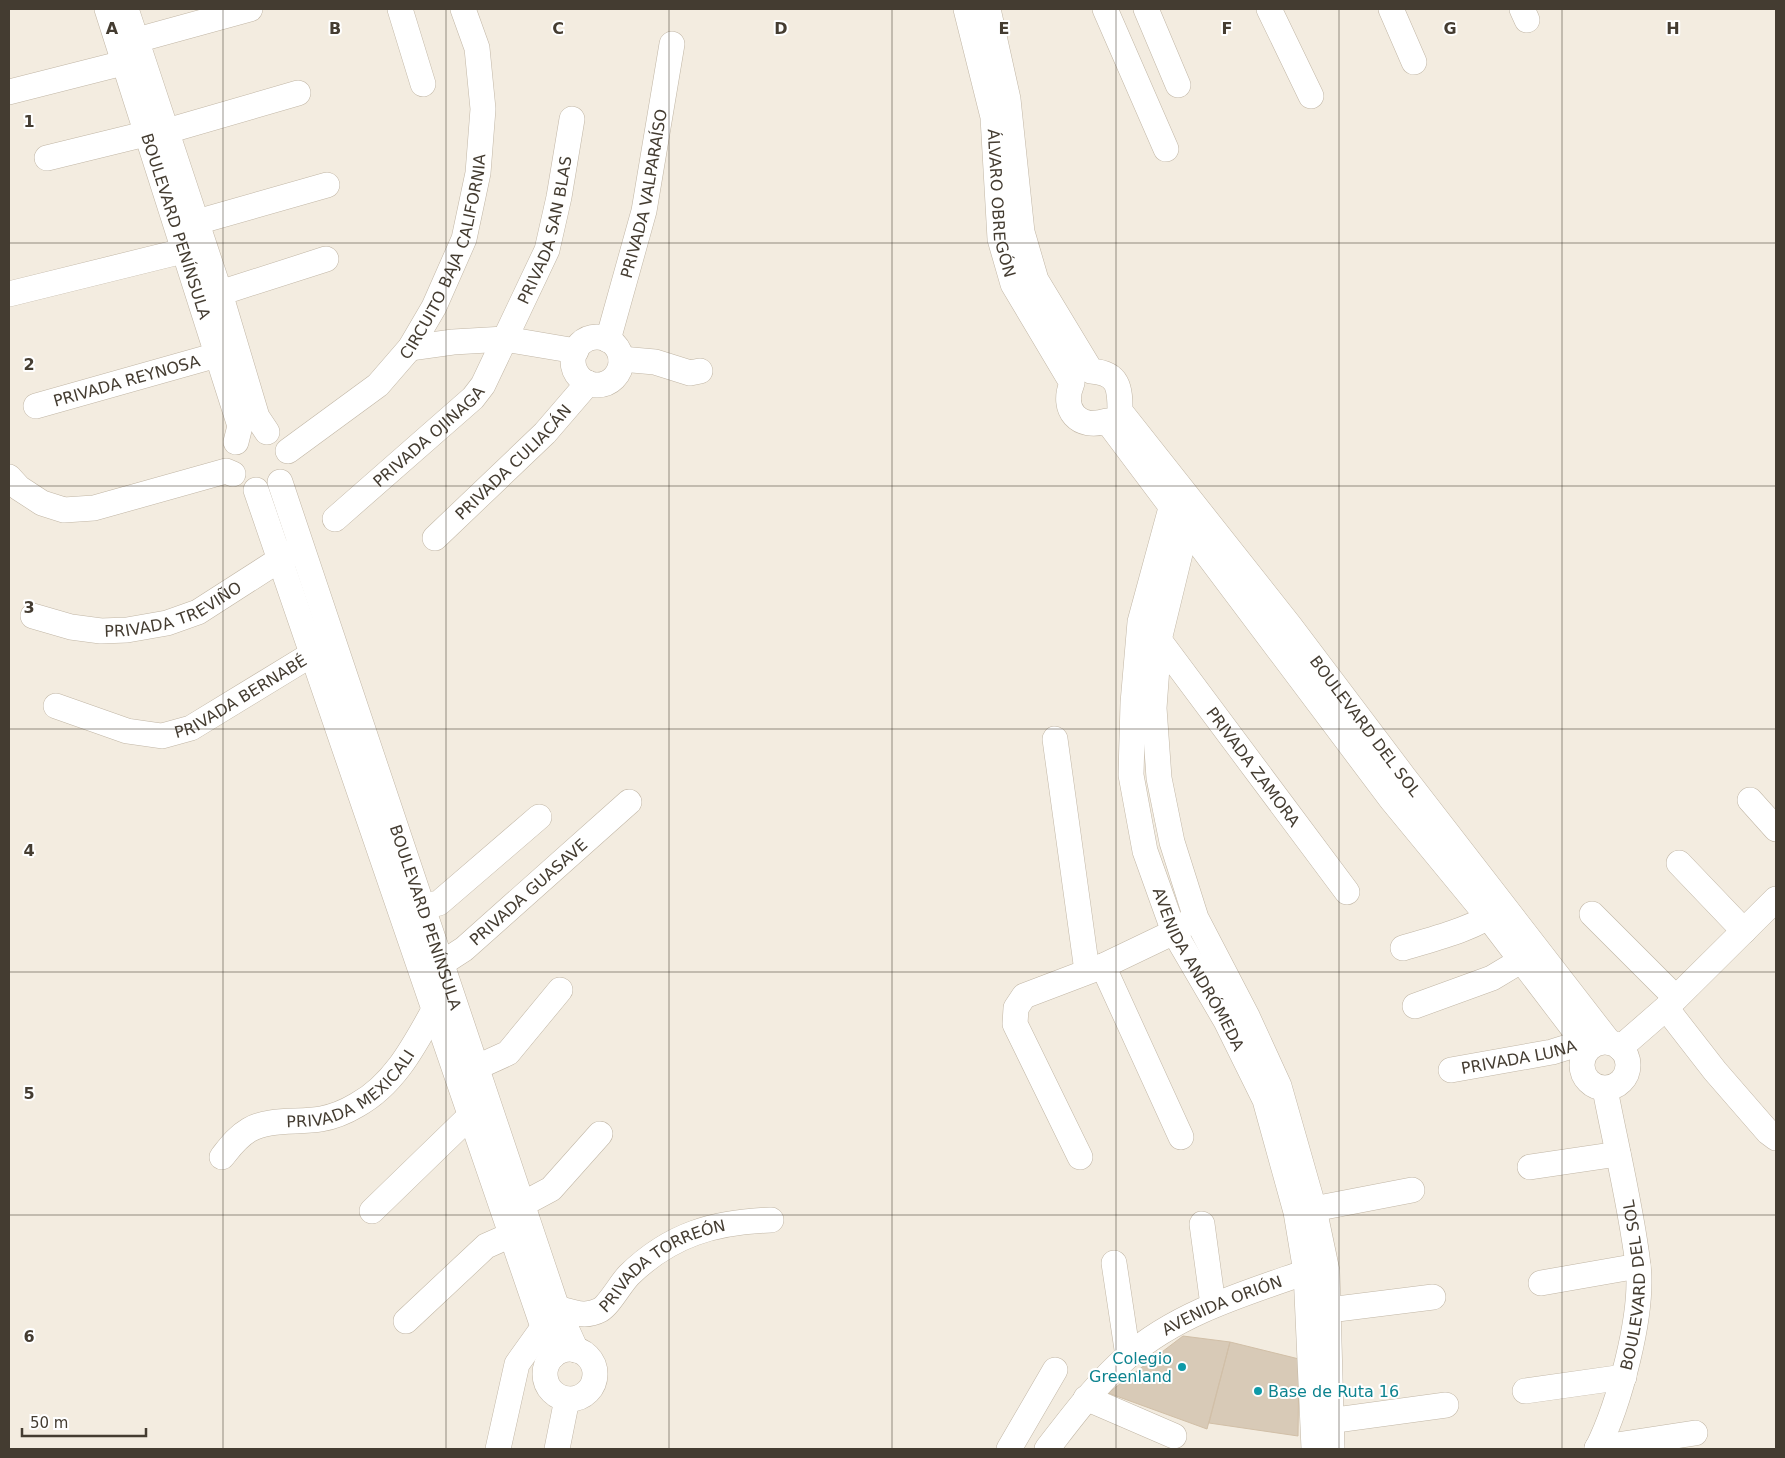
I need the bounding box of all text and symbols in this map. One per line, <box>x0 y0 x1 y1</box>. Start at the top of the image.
text: A <box>106 19 119 38</box>
text: B <box>329 19 341 38</box>
text: C <box>552 19 564 38</box>
text: D <box>774 19 788 38</box>
text: E <box>999 19 1009 38</box>
text: F <box>1222 19 1232 38</box>
text: G <box>1443 19 1457 38</box>
text: H <box>1666 19 1680 38</box>
street label: PRIVADA VALPARAÍSO <box>617 107 671 280</box>
text: 1 <box>23 112 35 131</box>
street label: ÁLVARO OBREGÓN <box>984 128 1020 279</box>
street label: BOULEVARD PENÍNSULA <box>137 131 214 322</box>
street label: CIRCUITO BAJA CALIFORNIA <box>396 153 489 363</box>
street label: PRIVADA SAN BLAS <box>514 155 576 307</box>
street label: PRIVADA REYNOSA <box>51 351 202 411</box>
text: 2 <box>23 355 35 374</box>
street label: PRIVADA OJINAGA <box>369 382 489 491</box>
street label: PRIVADA CULIACÁN <box>451 401 575 524</box>
street label: PRIVADA TREVIÑO <box>104 578 245 641</box>
text: 3 <box>23 598 35 617</box>
street label: PRIVADA BERNABÉ <box>172 651 310 742</box>
street label: BOULEVARD DEL SOL <box>1306 652 1425 800</box>
street label: PRIVADA ZAMORA <box>1202 703 1304 830</box>
street label: BOULEVARD PENÍNSULA <box>386 822 465 1012</box>
street label: PRIVADA GUASAVE <box>466 835 591 950</box>
text: 4 <box>23 841 35 860</box>
street label: AVENIDA ANDRÓMEDA <box>1149 885 1248 1054</box>
street label: PRIVADA LUNA <box>1460 1036 1579 1078</box>
street label: PRIVADA MEXICALI <box>286 1046 418 1131</box>
text: 5 <box>23 1084 35 1103</box>
street label: BOULEVARD DEL SOL <box>1617 1198 1649 1372</box>
street label: PRIVADA TORREÓN <box>595 1216 727 1316</box>
street label: AVENIDA ORIÓN <box>1158 1272 1285 1340</box>
text: 6 <box>23 1327 35 1346</box>
place label: Colegio Greenland <box>1089 1349 1172 1386</box>
marker: Colegio Greenland <box>1176 1361 1188 1373</box>
place label: Base de Ruta 16 <box>1268 1382 1399 1401</box>
marker: Base de Ruta 16 <box>1252 1385 1264 1397</box>
scale bar <box>22 1406 146 1438</box>
text: 50 m <box>30 1414 68 1432</box>

